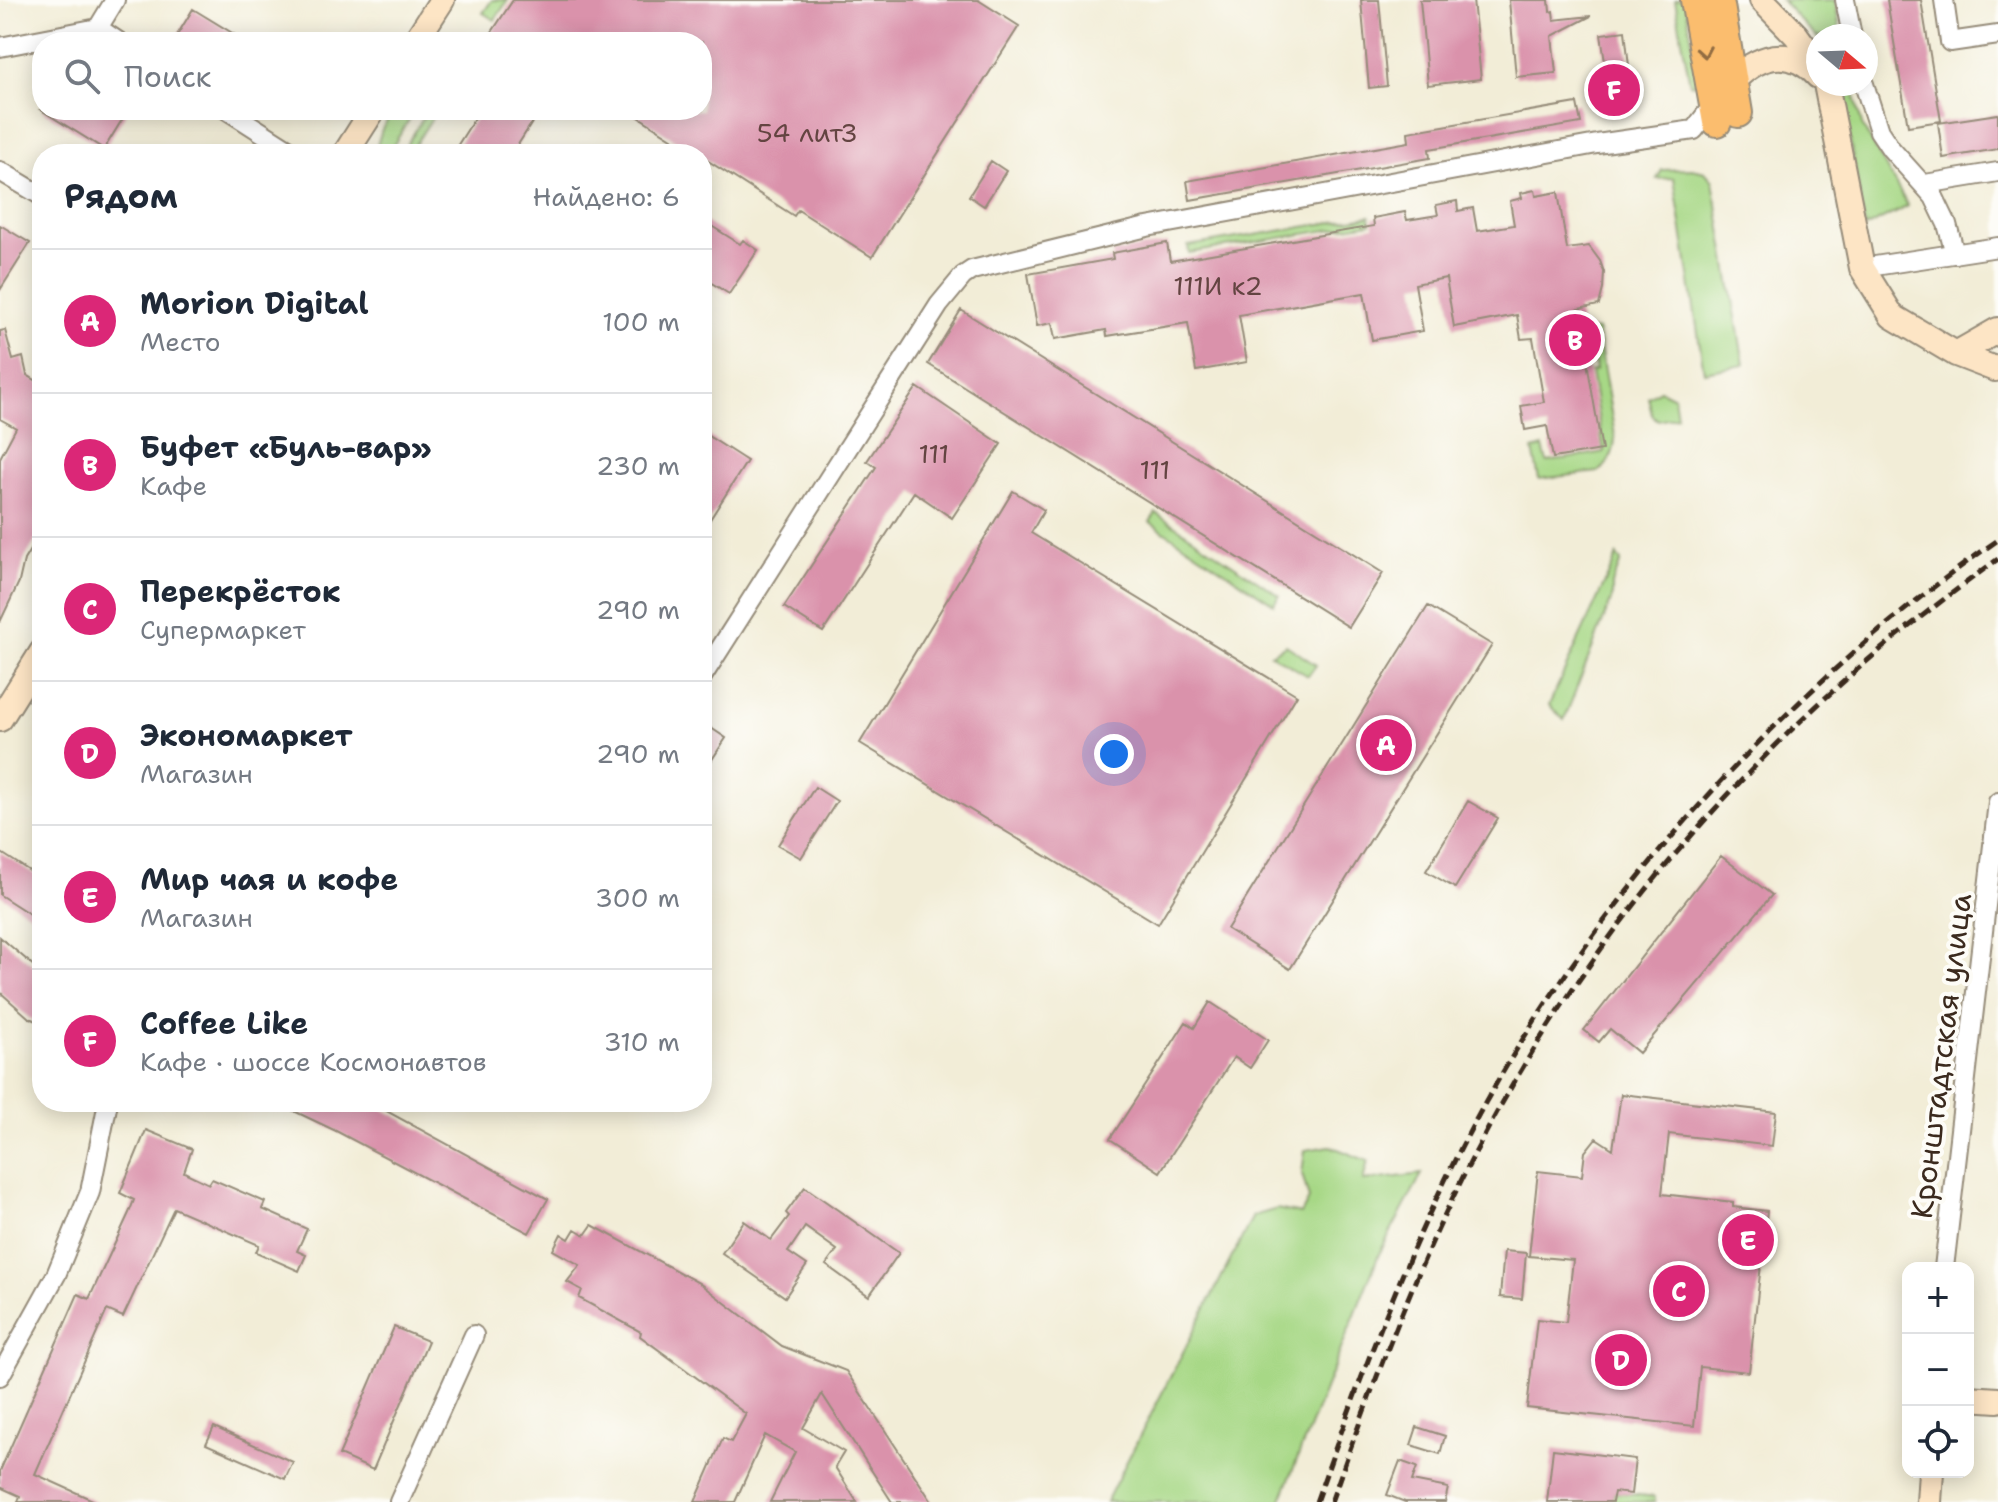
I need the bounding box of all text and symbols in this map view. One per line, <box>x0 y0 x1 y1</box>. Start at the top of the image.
north arrow <box>1806 24 1878 96</box>
search box <box>32 32 712 120</box>
one-way arrow <box>1695 46 1712 59</box>
icon: search <box>60 54 104 98</box>
text: Поиск <box>124 56 212 97</box>
pin: F <box>1588 60 1640 120</box>
house number: 54 литЗ <box>757 115 857 150</box>
text: Рядом <box>64 173 178 219</box>
text: Найдено: 6 <box>533 179 680 214</box>
house number: 111И к2 <box>1173 268 1263 303</box>
text: Morion Digital <box>140 283 369 324</box>
text: A <box>80 304 100 339</box>
text: 100 m <box>602 304 680 339</box>
pin: B <box>1549 310 1601 370</box>
text: Место <box>140 324 221 359</box>
text: Буфет «Буль-вар» <box>140 427 432 468</box>
house number: 111 <box>919 436 949 471</box>
text: B <box>82 448 98 483</box>
text: 230 m <box>596 448 680 483</box>
house number: 111 <box>1140 452 1170 487</box>
text: Кафе <box>140 468 207 503</box>
text: Перекрёсток <box>140 571 341 612</box>
text: C <box>82 592 98 627</box>
text: 290 m <box>596 592 680 627</box>
text: Супермаркет <box>140 612 306 647</box>
text: Экономаркет <box>140 715 353 756</box>
pin: A <box>1360 715 1412 775</box>
your location <box>1094 734 1134 774</box>
text: D <box>81 736 99 771</box>
text: 290 m <box>596 736 680 771</box>
text: Магазин <box>140 756 253 791</box>
text: Мир чая и кофе <box>140 859 398 900</box>
text: E <box>81 880 99 915</box>
text: 300 m <box>595 880 680 915</box>
street label: Кронштадтская улица <box>1901 891 1981 1221</box>
text: Магазин <box>140 900 253 935</box>
text: Coffee Like <box>140 1003 308 1044</box>
text: F <box>82 1024 98 1059</box>
text: 310 m <box>604 1024 680 1059</box>
text: Кафе · шоссе Космонавтов <box>140 1044 487 1079</box>
pin: E <box>1722 1210 1774 1270</box>
pin: C <box>1653 1261 1705 1321</box>
map controls <box>1902 1262 1974 1478</box>
button: + <box>1902 1262 1974 1334</box>
pin: D <box>1595 1330 1647 1390</box>
button: − <box>1902 1334 1974 1406</box>
button: locate <box>1902 1406 1974 1478</box>

